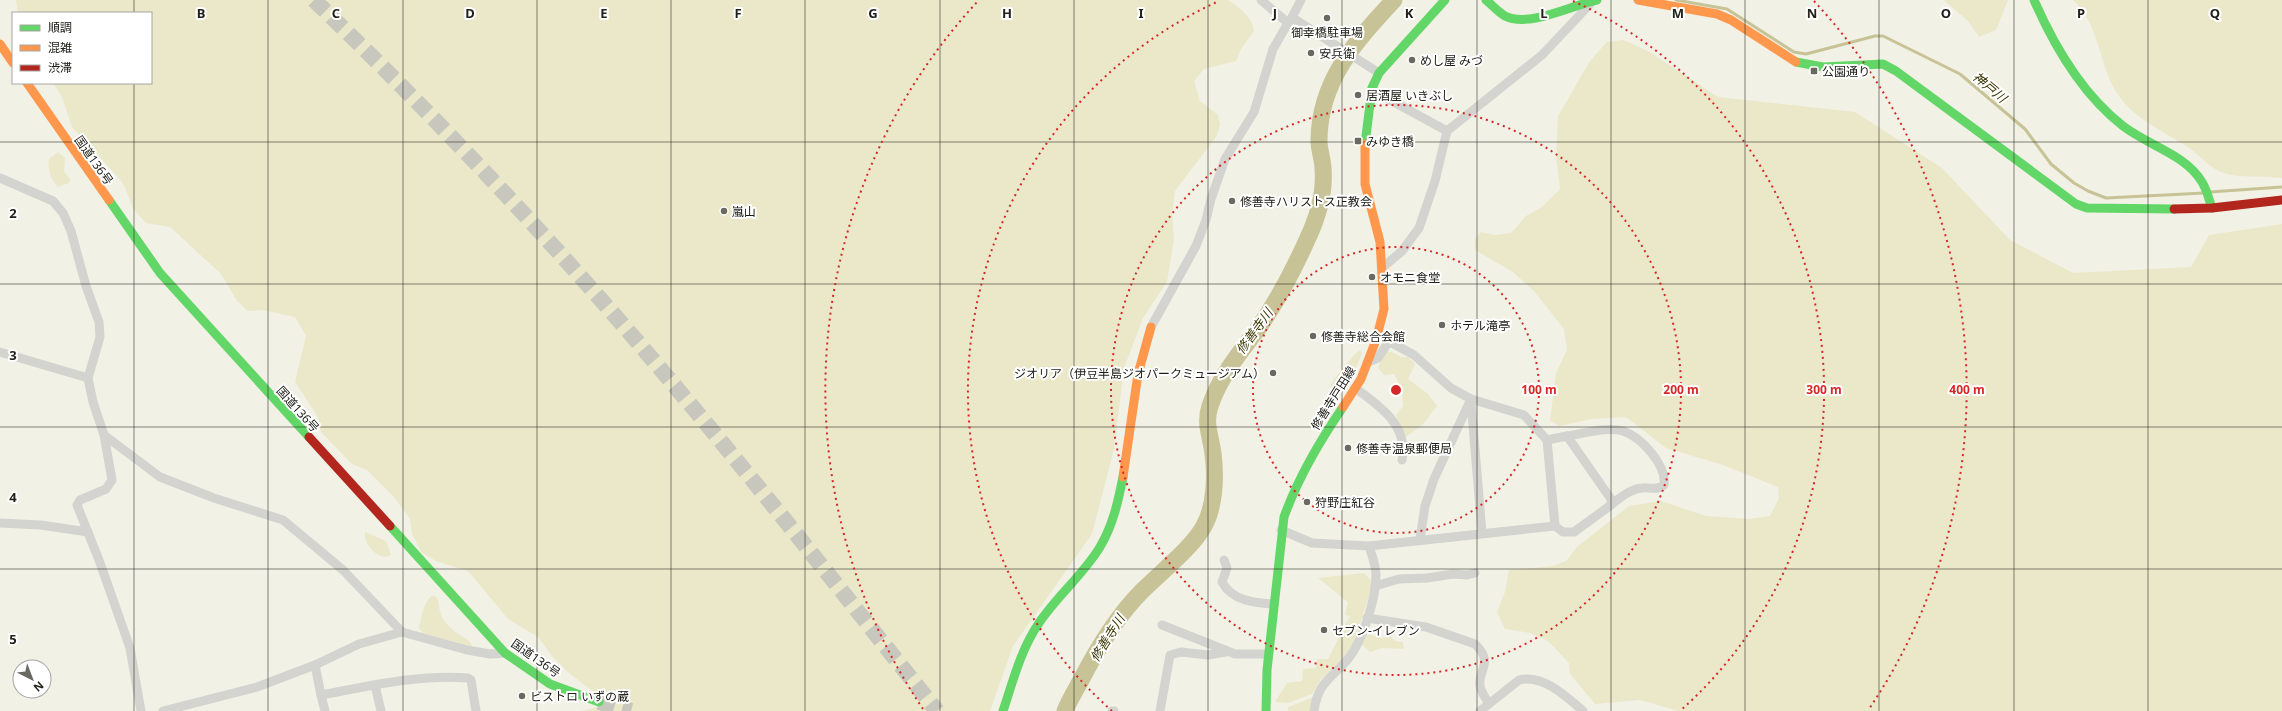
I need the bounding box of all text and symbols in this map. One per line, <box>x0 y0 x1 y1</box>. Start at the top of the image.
text: B <box>197 4 205 22</box>
text: C <box>332 4 340 22</box>
text: D <box>465 4 475 22</box>
text: E <box>600 4 608 22</box>
text: F <box>734 4 742 22</box>
text: G <box>868 4 878 22</box>
text: H <box>1002 4 1012 22</box>
text: I <box>1138 4 1144 22</box>
text: J <box>1272 4 1277 22</box>
text: K <box>1405 4 1414 22</box>
text: L <box>1540 4 1548 22</box>
text: M <box>1672 4 1684 22</box>
text: N <box>1807 4 1817 22</box>
text: O <box>1941 4 1951 22</box>
text: P <box>2077 4 2085 22</box>
text: Q <box>2210 4 2220 22</box>
legend <box>12 12 152 84</box>
marker: 御幸橋駐車場 <box>1322 13 1332 23</box>
text: 順調 <box>48 19 72 36</box>
place label: 御幸橋駐車場 <box>1291 24 1363 41</box>
text: 混雑 <box>48 39 72 56</box>
place label: 安兵衛 <box>1319 45 1355 62</box>
marker: 安兵衛 <box>1306 48 1316 58</box>
place label: めし屋 みづ <box>1420 52 1483 69</box>
marker: めし屋 みづ <box>1407 55 1417 65</box>
text: 渋滞 <box>48 59 72 76</box>
place label: 公園通り <box>1822 63 1870 80</box>
marker: 公園通り <box>1809 66 1819 76</box>
water label: 神戸川 <box>1969 68 2012 108</box>
place label: 居酒屋 いきぶし <box>1366 87 1453 104</box>
marker: 居酒屋 いきぶし <box>1353 90 1363 100</box>
street label: 国道136号 <box>71 132 117 188</box>
place label: みゆき橋 <box>1366 133 1414 150</box>
marker: みゆき橋 <box>1353 136 1363 146</box>
place label: 修善寺ハリストス正教会 <box>1240 193 1372 210</box>
marker: 修善寺ハリストス正教会 <box>1227 196 1237 206</box>
place label: 嵐山 <box>732 203 756 220</box>
text: 2 <box>9 204 17 222</box>
marker: 嵐山 <box>719 206 729 216</box>
place label: オモニ食堂 <box>1380 269 1440 286</box>
marker: オモニ食堂 <box>1367 272 1377 282</box>
water label: 修善寺川 <box>1231 303 1278 357</box>
place label: ホテル滝亭 <box>1450 317 1510 334</box>
marker: ホテル滝亭 <box>1437 320 1447 330</box>
place label: 修善寺総合会館 <box>1321 328 1405 345</box>
marker: 修善寺総合会館 <box>1308 331 1318 341</box>
text: 3 <box>9 346 17 364</box>
street label: 修善寺戸田線 <box>1307 363 1359 433</box>
place label: ジオリア（伊豆半島ジオパークミュージアム） <box>1014 365 1265 382</box>
marker: ジオリア（伊豆半島ジオパークミュージアム） <box>1268 368 1278 378</box>
text: 100 m <box>1521 381 1557 398</box>
text: 200 m <box>1663 381 1699 398</box>
text: 300 m <box>1806 381 1842 398</box>
text: 400 m <box>1949 381 1985 398</box>
street label: 国道136号 <box>273 382 323 436</box>
centre of rings <box>1389 383 1403 397</box>
place label: 修善寺温泉郵便局 <box>1356 440 1452 457</box>
marker: 修善寺温泉郵便局 <box>1343 443 1353 453</box>
text: 4 <box>9 488 17 506</box>
place label: 狩野庄紅谷 <box>1315 494 1375 511</box>
marker: 狩野庄紅谷 <box>1302 497 1312 507</box>
water label: 修善寺川 <box>1086 609 1129 665</box>
place label: セブン-イレブン <box>1332 622 1420 639</box>
marker: セブン-イレブン <box>1319 625 1329 635</box>
text: 5 <box>9 630 17 648</box>
street label: 国道136号 <box>508 635 564 681</box>
north arrow <box>12 659 52 699</box>
text: N <box>31 678 47 695</box>
place label: ビストロ いずの蔵 <box>530 688 629 705</box>
marker: ビストロ いずの蔵 <box>517 691 527 701</box>

